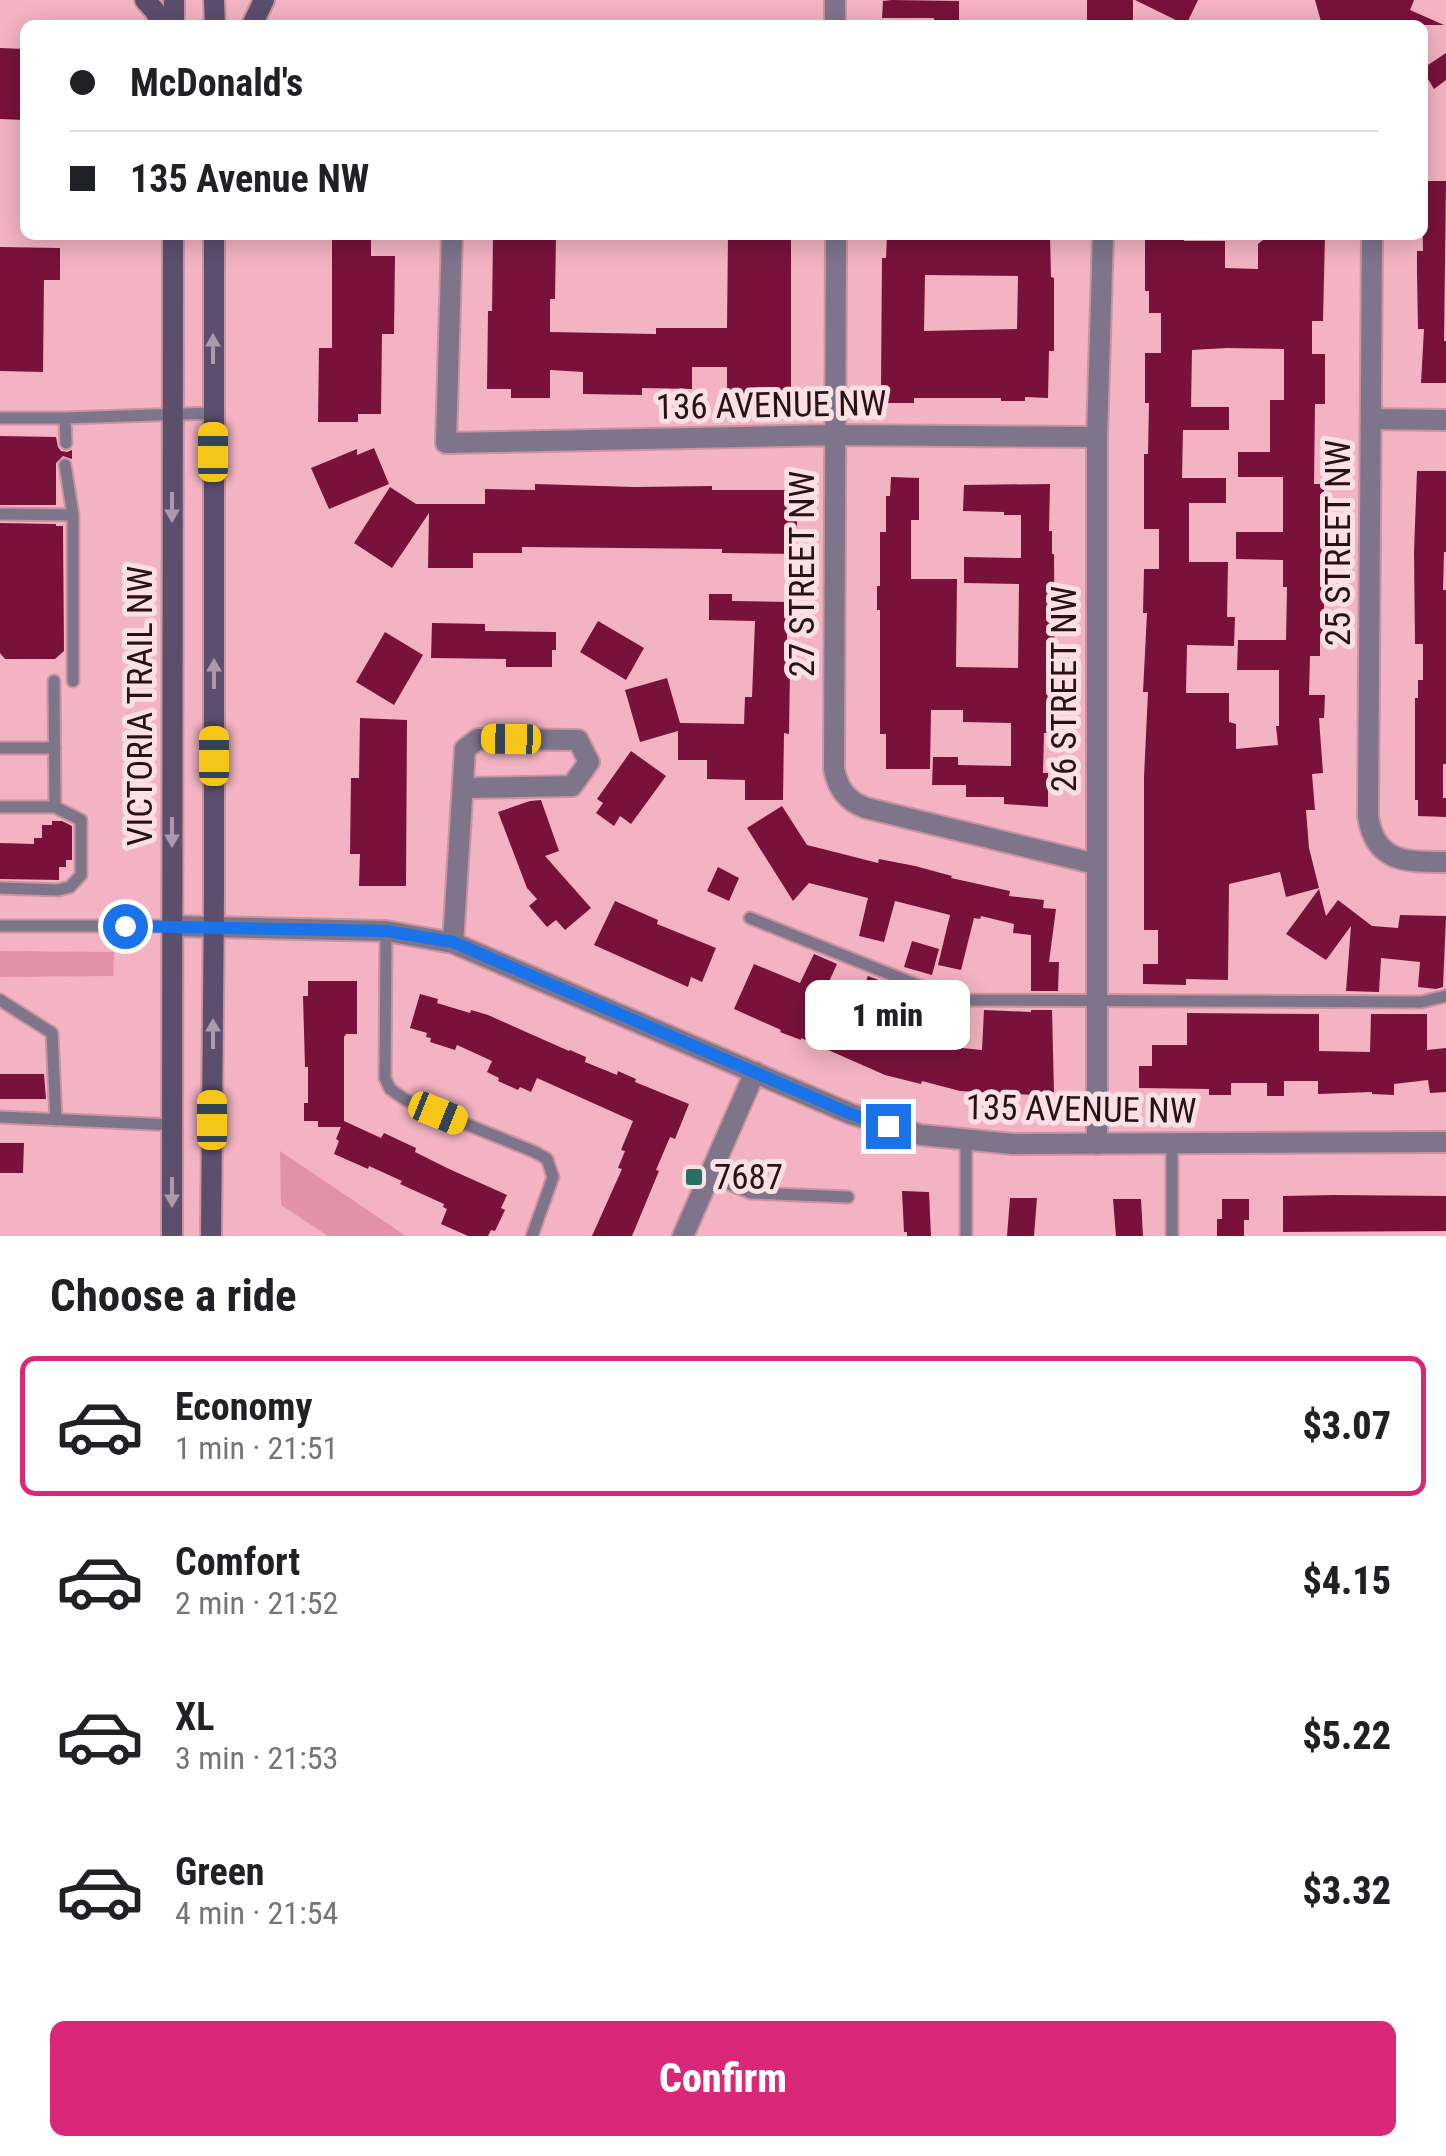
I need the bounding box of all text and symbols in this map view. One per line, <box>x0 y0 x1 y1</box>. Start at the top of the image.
text: McDonald's <box>130 61 303 105</box>
text: 135 Avenue NW <box>130 157 369 201</box>
one-way arrow <box>205 332 221 364</box>
street label: 136 AVENUE NW <box>655 383 887 428</box>
car <box>198 422 228 482</box>
street label: 25 STREET NW <box>1318 440 1359 646</box>
street label: 27 STREET NW <box>782 471 823 677</box>
one-way arrow <box>164 492 180 524</box>
street label: VICTORIA TRAIL NW <box>120 566 161 846</box>
street label: 26 STREET NW <box>1044 586 1085 792</box>
one-way arrow <box>205 657 221 689</box>
car <box>481 723 541 755</box>
car <box>199 726 229 786</box>
one-way arrow <box>164 817 180 849</box>
route start <box>103 904 148 949</box>
callout: 1 min <box>806 981 970 1051</box>
text: 1 min <box>852 996 923 1034</box>
one-way arrow <box>205 1017 221 1049</box>
street label: 135 AVENUE NW <box>965 1087 1197 1132</box>
car <box>405 1088 471 1138</box>
car <box>197 1090 227 1150</box>
route end <box>866 1104 911 1149</box>
place label: 7687 <box>714 1157 783 1198</box>
marker: 7687 <box>683 1166 705 1188</box>
one-way arrow <box>164 1177 180 1209</box>
text: Choose a ride <box>50 1269 297 1322</box>
icon: car <box>55 1381 145 1471</box>
text: Economy <box>175 1385 312 1429</box>
text: $3.07 <box>1302 1404 1391 1448</box>
text: 1 min · 21:51 <box>175 1429 338 1467</box>
icon: car <box>55 1536 145 1626</box>
text: Comfort <box>175 1540 300 1584</box>
text: $4.15 <box>1302 1559 1391 1603</box>
text: 2 min · 21:52 <box>175 1584 338 1622</box>
icon: car <box>55 1691 145 1781</box>
text: XL <box>175 1695 214 1739</box>
text: $5.22 <box>1302 1714 1391 1758</box>
text: 3 min · 21:53 <box>175 1739 338 1777</box>
icon: car <box>55 1846 145 1936</box>
text: Green <box>175 1850 265 1894</box>
text: $3.32 <box>1302 1869 1391 1913</box>
text: 4 min · 21:54 <box>175 1894 338 1932</box>
button: Confirm <box>50 2021 1396 2136</box>

